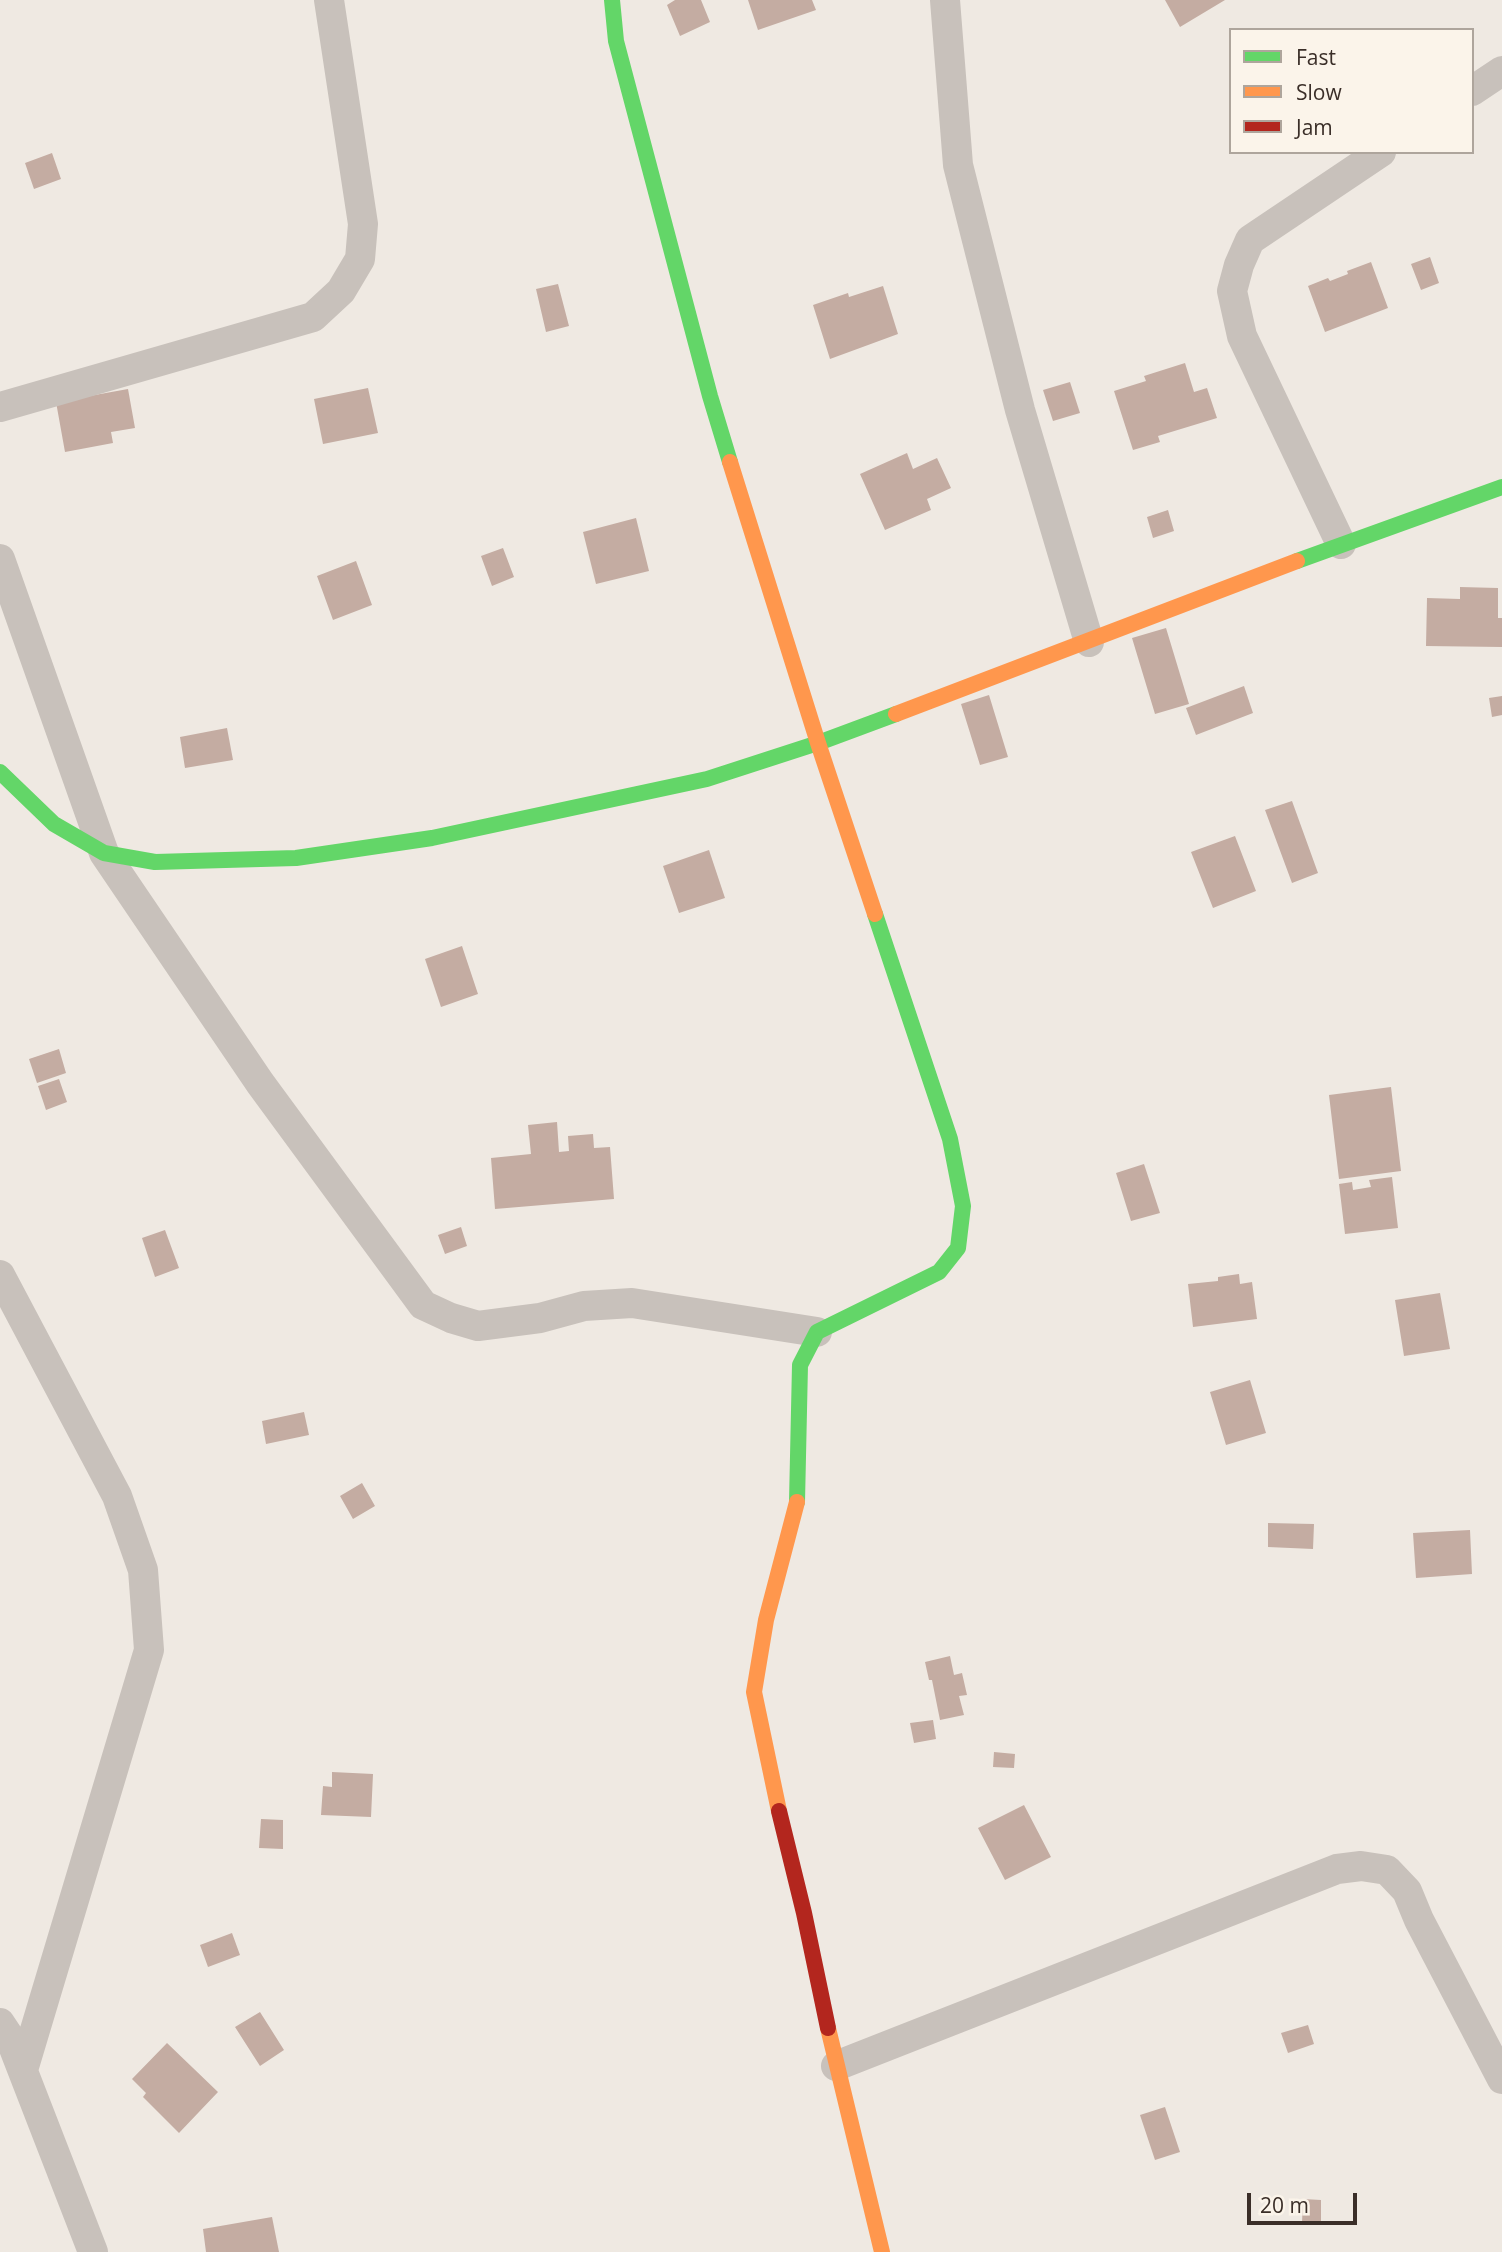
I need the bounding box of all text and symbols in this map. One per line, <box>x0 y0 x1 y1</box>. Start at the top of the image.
legend <box>1229 28 1474 154</box>
text: Fast <box>1296 43 1336 71</box>
text: Slow <box>1296 78 1342 106</box>
text: Jam <box>1296 113 1333 141</box>
scale bar <box>1250 2178 1360 2222</box>
text: 20 m <box>1260 2191 1309 2219</box>

